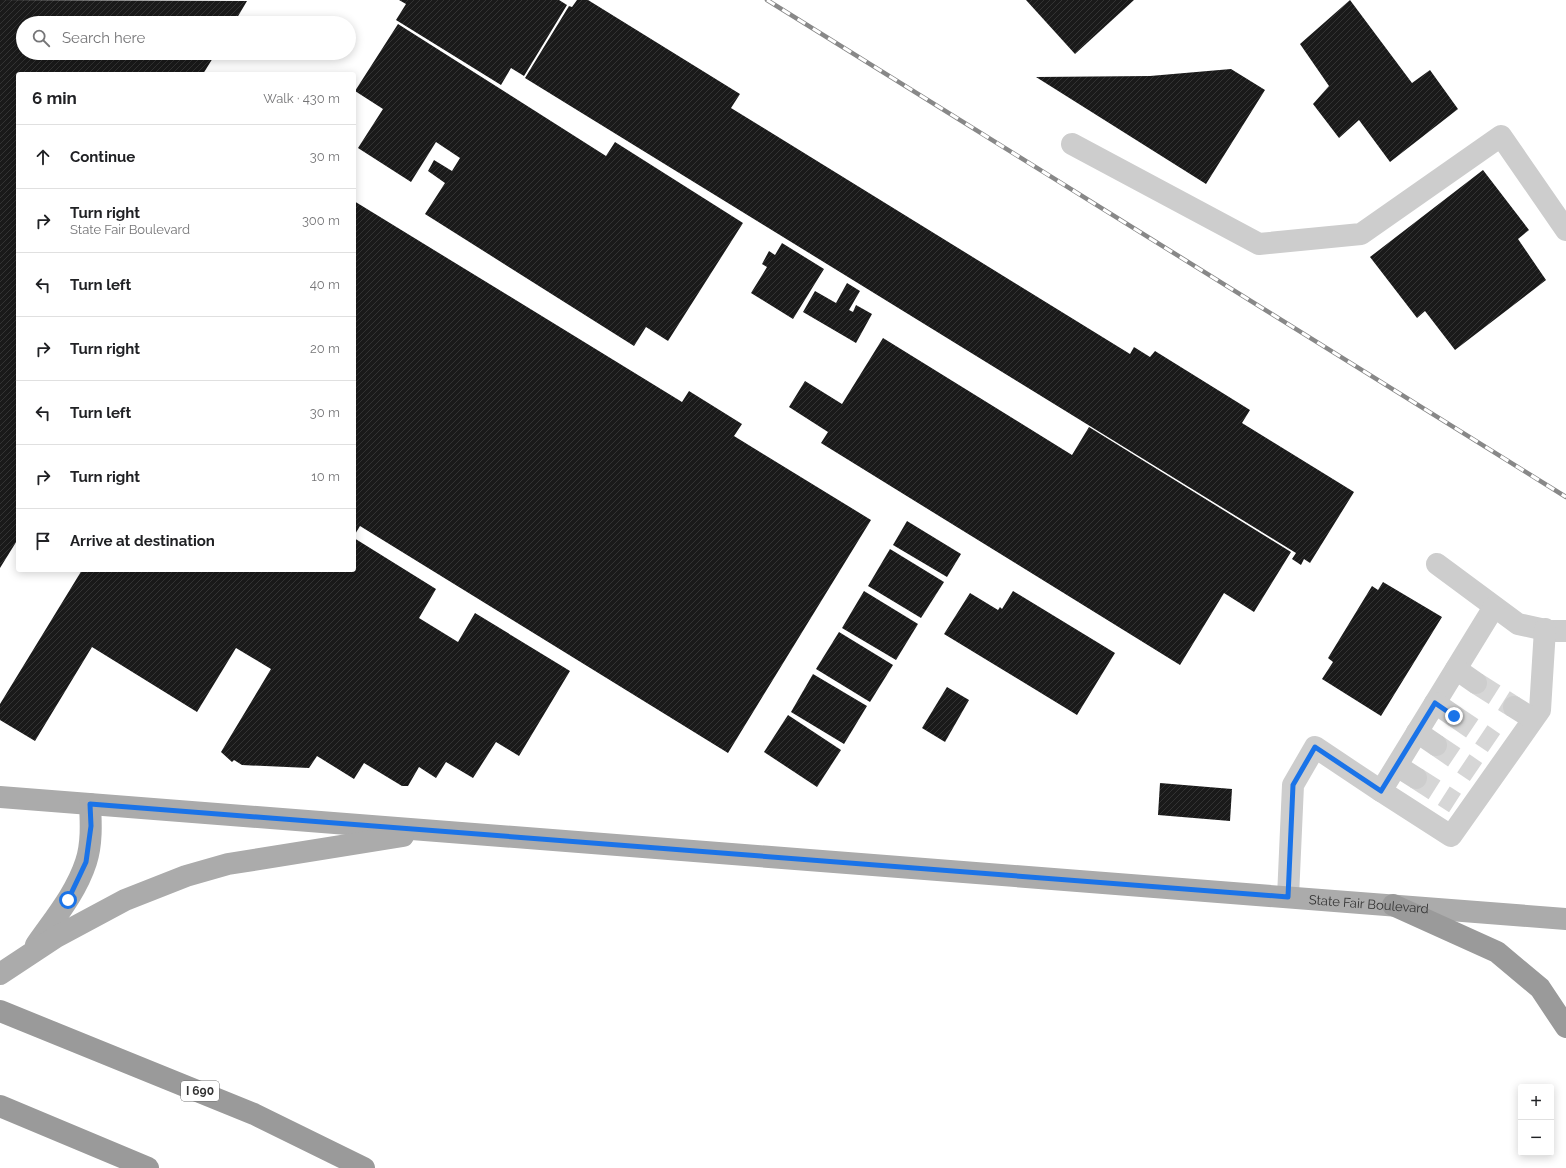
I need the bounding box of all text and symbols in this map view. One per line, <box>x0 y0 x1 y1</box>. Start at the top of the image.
search box <box>16 16 356 60</box>
icon: search <box>30 27 52 49</box>
text: Search here <box>62 29 145 47</box>
text: 6 min <box>32 88 77 108</box>
text: Walk · 430 m <box>263 91 340 106</box>
icon: ahead <box>32 146 54 168</box>
text: Continue <box>70 148 135 166</box>
text: 30 m <box>310 149 340 164</box>
text: Turn right <box>70 204 140 222</box>
icon: right <box>32 210 54 232</box>
text: 300 m <box>302 213 340 228</box>
text: State Fair Boulevard <box>70 222 190 237</box>
icon: left <box>32 274 54 296</box>
text: Turn left <box>70 276 131 294</box>
text: 40 m <box>310 277 340 292</box>
icon: right <box>32 338 54 360</box>
text: Turn right <box>70 340 140 358</box>
text: 20 m <box>310 341 340 356</box>
icon: left <box>32 402 54 424</box>
text: Turn left <box>70 404 131 422</box>
text: 30 m <box>310 405 340 420</box>
icon: right <box>32 466 54 488</box>
text: Turn right <box>70 468 140 486</box>
text: 10 m <box>311 469 340 484</box>
icon: arrive <box>32 530 54 552</box>
text: Arrive at destination <box>70 532 215 550</box>
route end <box>1445 707 1463 725</box>
route start <box>59 891 77 909</box>
street label: State Fair Boulevard <box>1308 892 1429 916</box>
road number: I 690 <box>181 1081 219 1101</box>
map controls <box>1518 1084 1554 1156</box>
button: + <box>1518 1084 1554 1120</box>
button: − <box>1518 1120 1554 1156</box>

